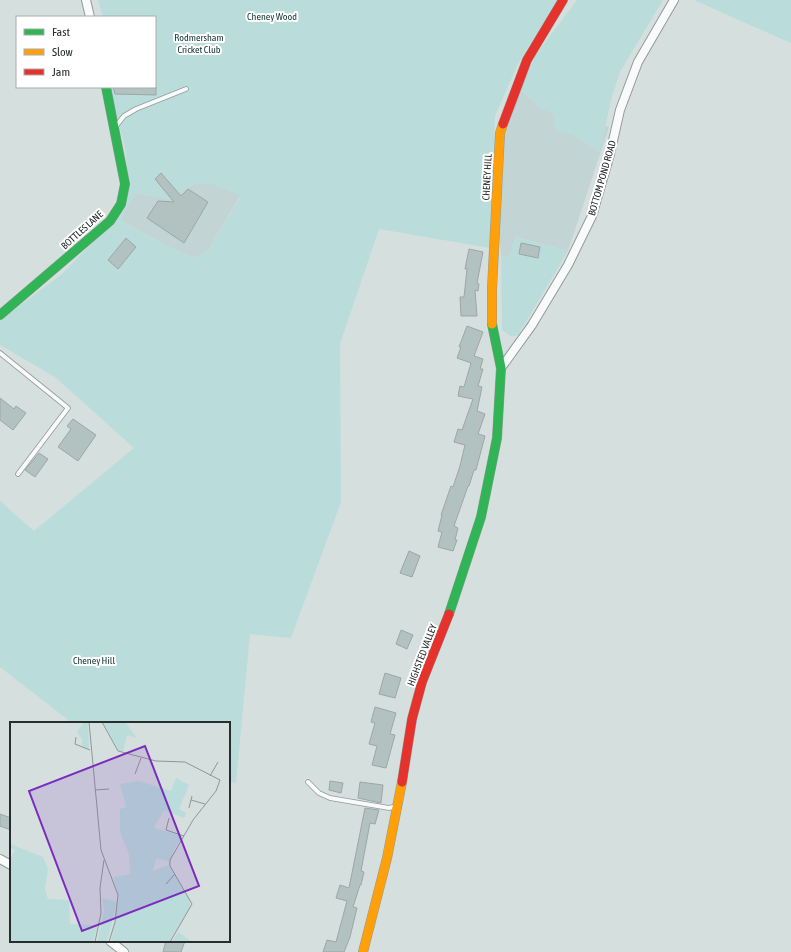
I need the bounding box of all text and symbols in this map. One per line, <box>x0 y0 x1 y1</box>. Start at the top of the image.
park label: Cheney Wood <box>247 11 297 22</box>
legend <box>16 16 156 88</box>
text: Fast <box>52 25 70 39</box>
park label: Rodmersham Cricket Club <box>174 32 224 55</box>
text: Slow <box>52 45 73 59</box>
text: Jam <box>52 65 70 79</box>
street label: BOTTOM POND ROAD <box>586 139 618 217</box>
street label: CHENEY HILL <box>480 153 494 201</box>
street label: BOTTLES LANE <box>59 208 105 251</box>
street label: HIGHSTED VALLEY <box>405 622 439 687</box>
park label: Cheney Hill <box>73 655 115 666</box>
inset map <box>10 722 230 942</box>

